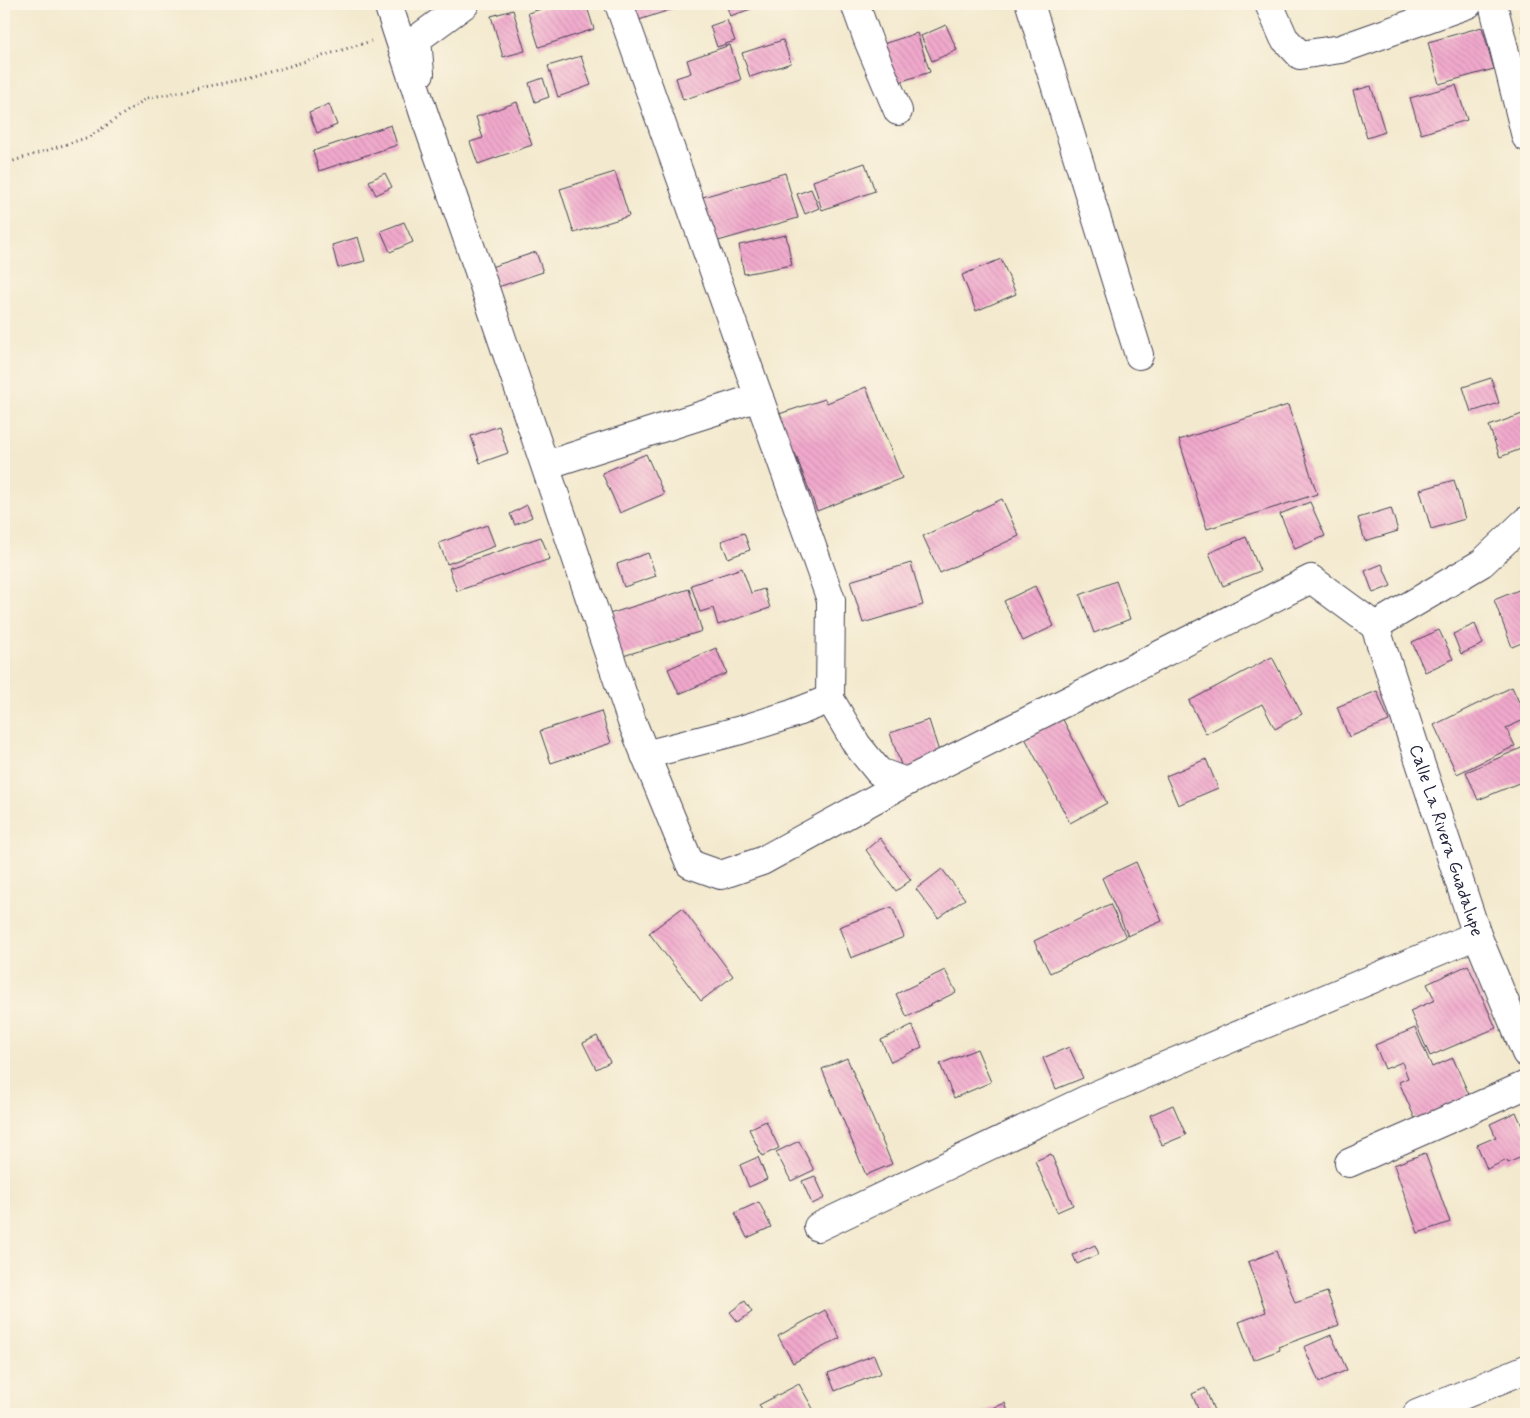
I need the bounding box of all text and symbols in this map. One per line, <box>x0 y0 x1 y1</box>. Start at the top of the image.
street label: Calle La Rivera Guadalupe <box>1403 741 1489 940</box>

